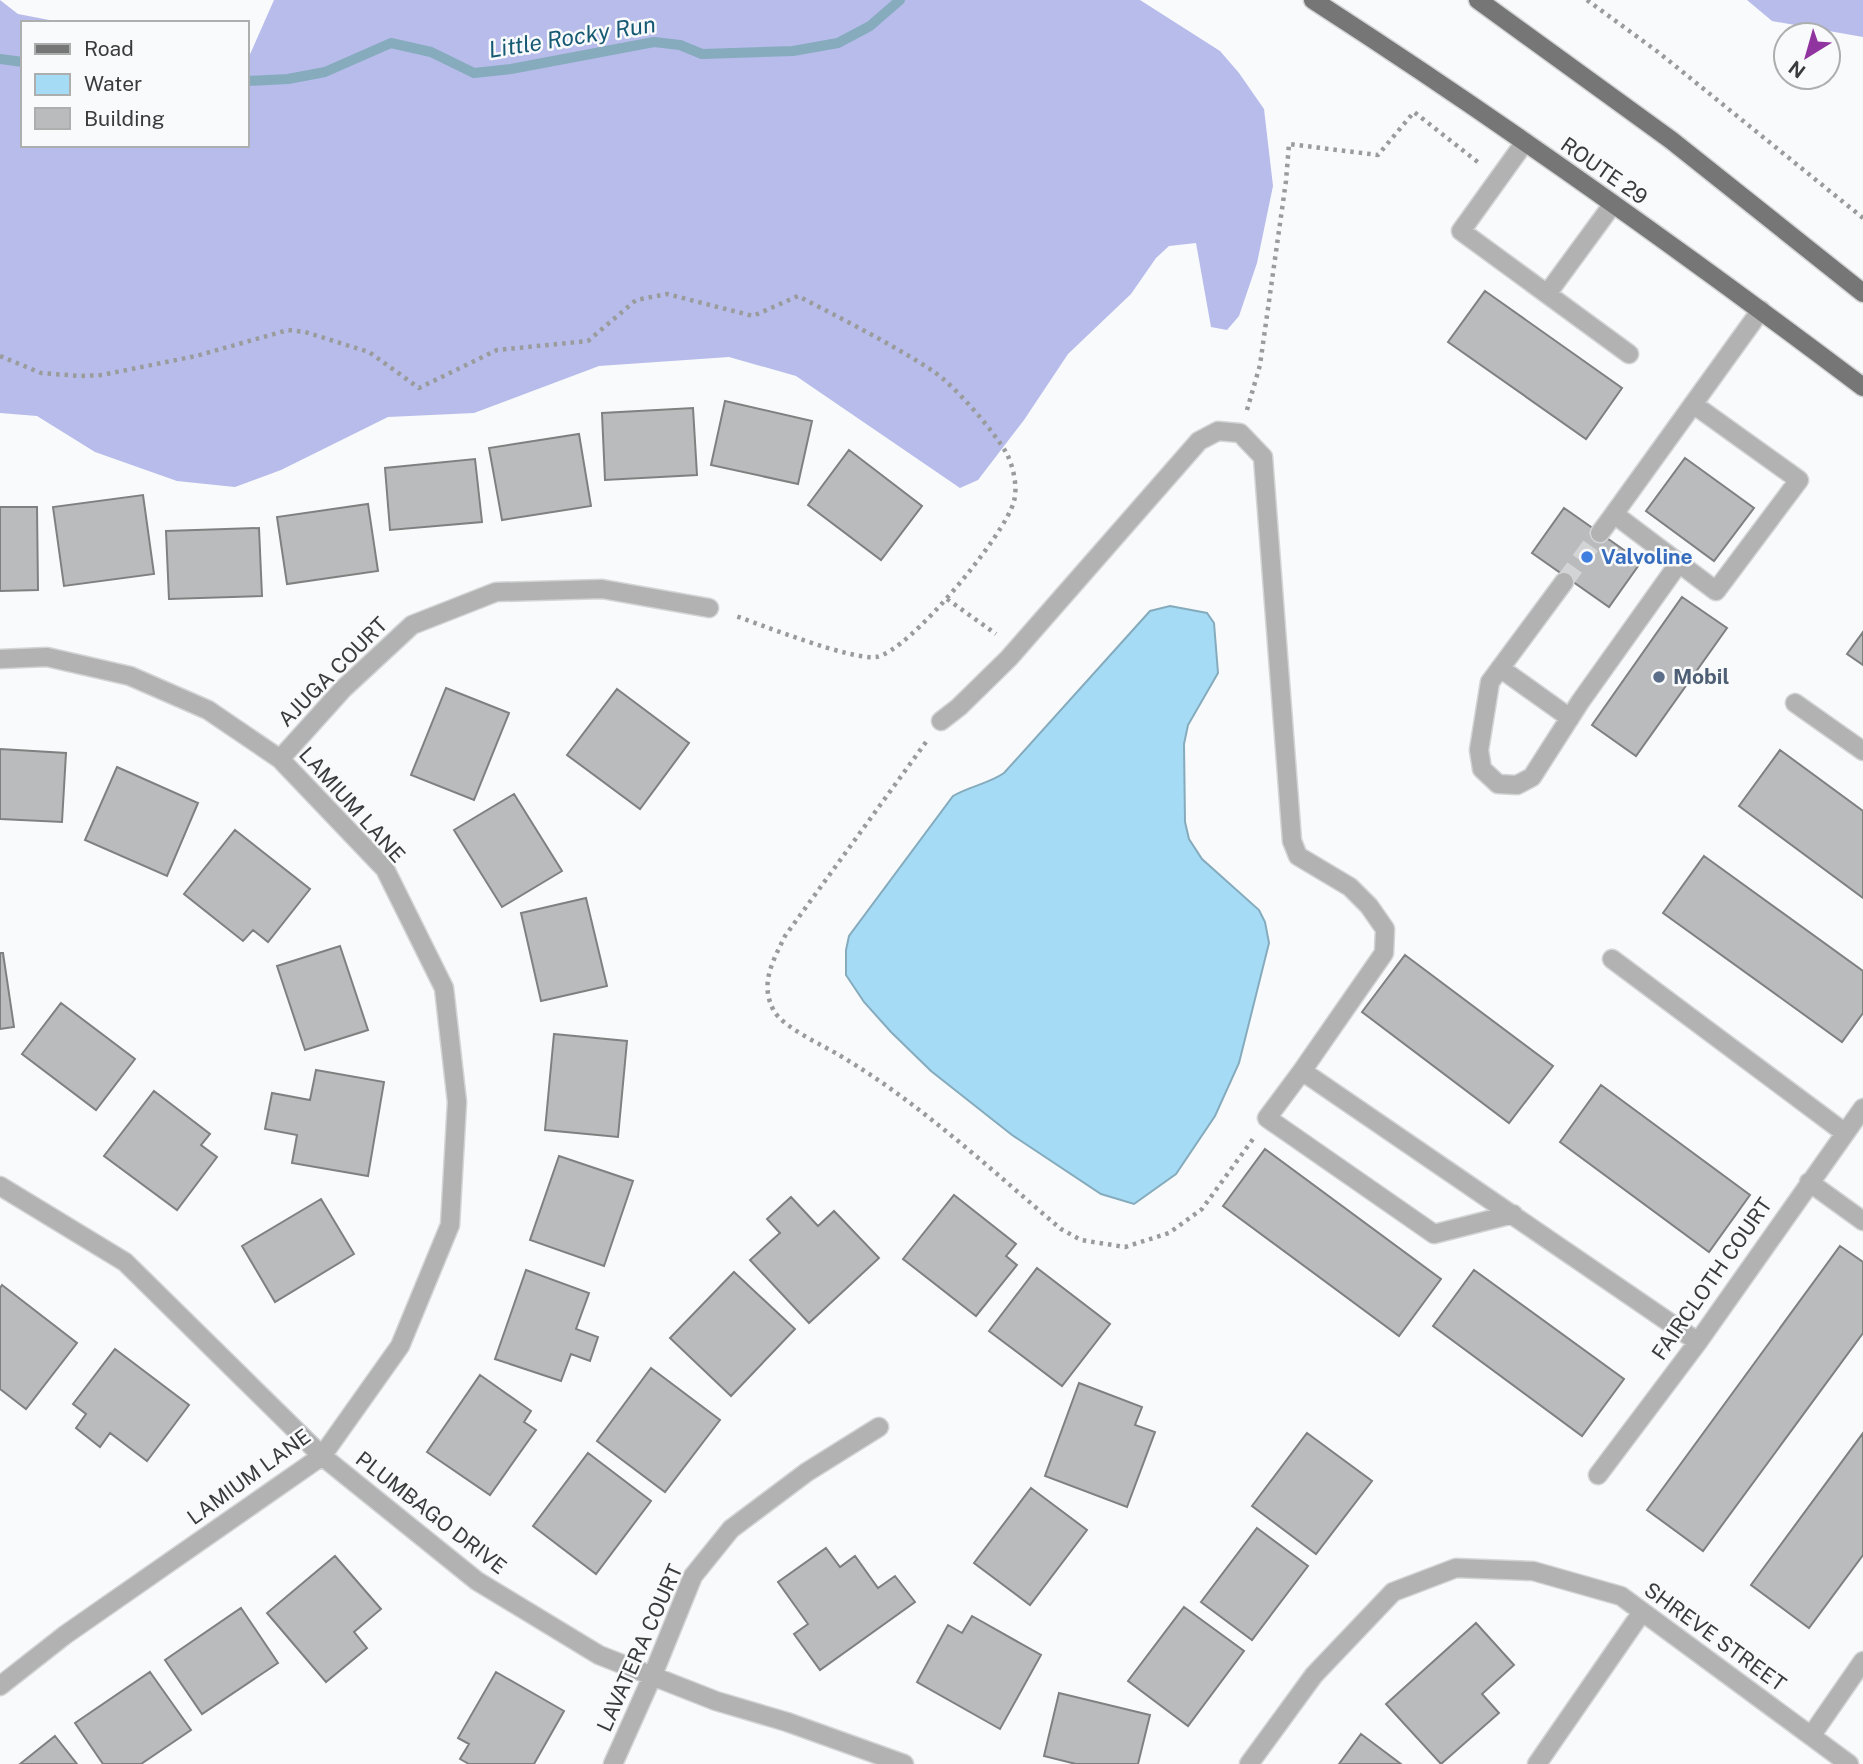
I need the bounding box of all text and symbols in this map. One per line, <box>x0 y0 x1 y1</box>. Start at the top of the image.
water label: Little Rocky Run <box>487 10 657 63</box>
legend <box>21 21 248 147</box>
north arrow <box>1772 21 1842 91</box>
text: Road <box>84 36 134 61</box>
text: N <box>1784 56 1809 83</box>
text: Water <box>84 71 142 96</box>
text: Building <box>84 106 165 131</box>
street label: ROUTE 29 <box>1556 132 1652 210</box>
place label: Valvoline <box>1601 544 1693 569</box>
marker: Valvoline <box>1579 549 1595 565</box>
street label: AJUGA COURT <box>273 612 392 731</box>
place label: Mobil <box>1673 664 1730 689</box>
marker: Mobil <box>1651 669 1667 685</box>
street label: LAMIUM LANE <box>294 742 411 867</box>
street label: FAIRCLOTH COURT <box>1646 1193 1777 1365</box>
street label: LAMIUM LANE <box>182 1423 315 1530</box>
street label: PLUMBAGO DRIVE <box>351 1446 512 1579</box>
street label: LAVATERA COURT <box>591 1560 688 1735</box>
street label: SHREVE STREET <box>1640 1577 1791 1696</box>

